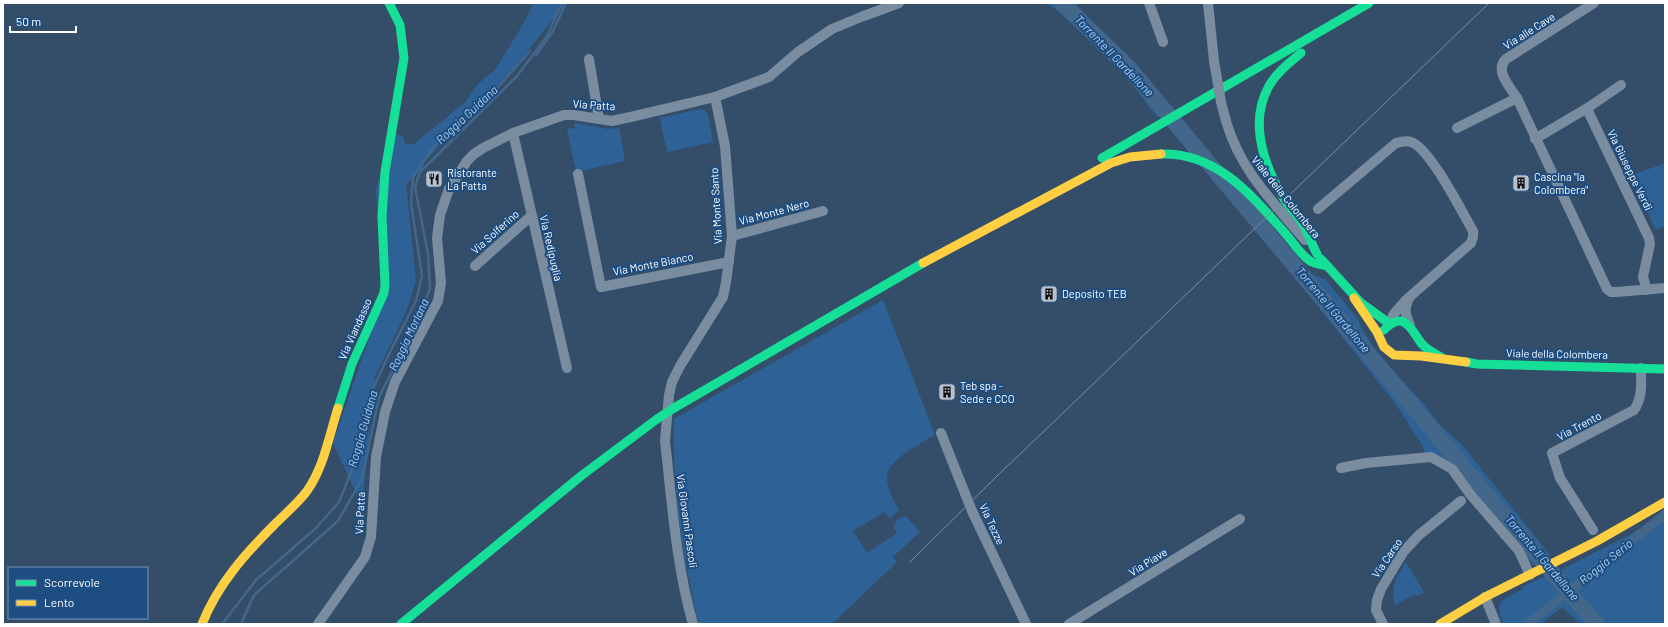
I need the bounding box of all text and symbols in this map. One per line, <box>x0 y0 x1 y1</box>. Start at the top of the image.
scale bar <box>10 8 76 34</box>
street label: Via alle Cave <box>1500 9 1557 52</box>
water label: Torrente Il Gardellone <box>1072 12 1157 99</box>
text: 50 m <box>16 14 41 28</box>
water label: Roggia Guidana <box>433 82 500 146</box>
street label: Via Patta <box>572 97 616 112</box>
street label: Via Giuseppe Verdi <box>1605 127 1656 213</box>
street label: Viale della Colombera <box>1249 153 1324 240</box>
place label: Ristorante La Patta <box>447 166 497 192</box>
street label: Via Monte Santo <box>707 167 724 245</box>
restaurant icon: Ristorante La Patta <box>424 169 444 189</box>
place label: Cascina "la Colombera" <box>1534 170 1588 196</box>
building icon: Cascina "la Colombera" <box>1511 173 1531 193</box>
street label: Via Monte Nero <box>737 196 810 227</box>
street label: Via Solferino <box>468 207 521 257</box>
street label: Via Redipuglia <box>538 214 565 282</box>
street label: Via Monte Bianco <box>612 249 694 278</box>
water label: Torrente Il Gardellone <box>1294 264 1374 355</box>
building icon: Deposito TEB <box>1039 284 1059 304</box>
place label: Deposito TEB <box>1062 287 1127 300</box>
street label: Via Viandasso <box>335 296 374 362</box>
water label: Roggia Morlana <box>385 296 431 373</box>
street label: Viale della Colombera <box>1506 346 1608 361</box>
place label: Teb spa - Sede e CCO <box>960 379 1015 405</box>
building icon: Teb spa - Sede e CCO <box>937 382 957 402</box>
water label: Roggia Guidana <box>344 389 380 469</box>
street label: Via Trento <box>1554 408 1603 443</box>
street label: Via Giovanni Pascoli <box>674 473 701 569</box>
street label: Via Patta <box>352 491 367 535</box>
street label: Via Tezze <box>977 501 1008 547</box>
water label: Torrente Il Gardellone <box>1503 512 1583 603</box>
street label: Via Carso <box>1369 536 1404 580</box>
water label: Roggia Serio <box>1576 536 1635 587</box>
street label: Via Piave <box>1126 545 1169 578</box>
legend <box>8 567 148 619</box>
text: Scorrevole <box>44 575 100 589</box>
text: Lento <box>44 595 74 609</box>

